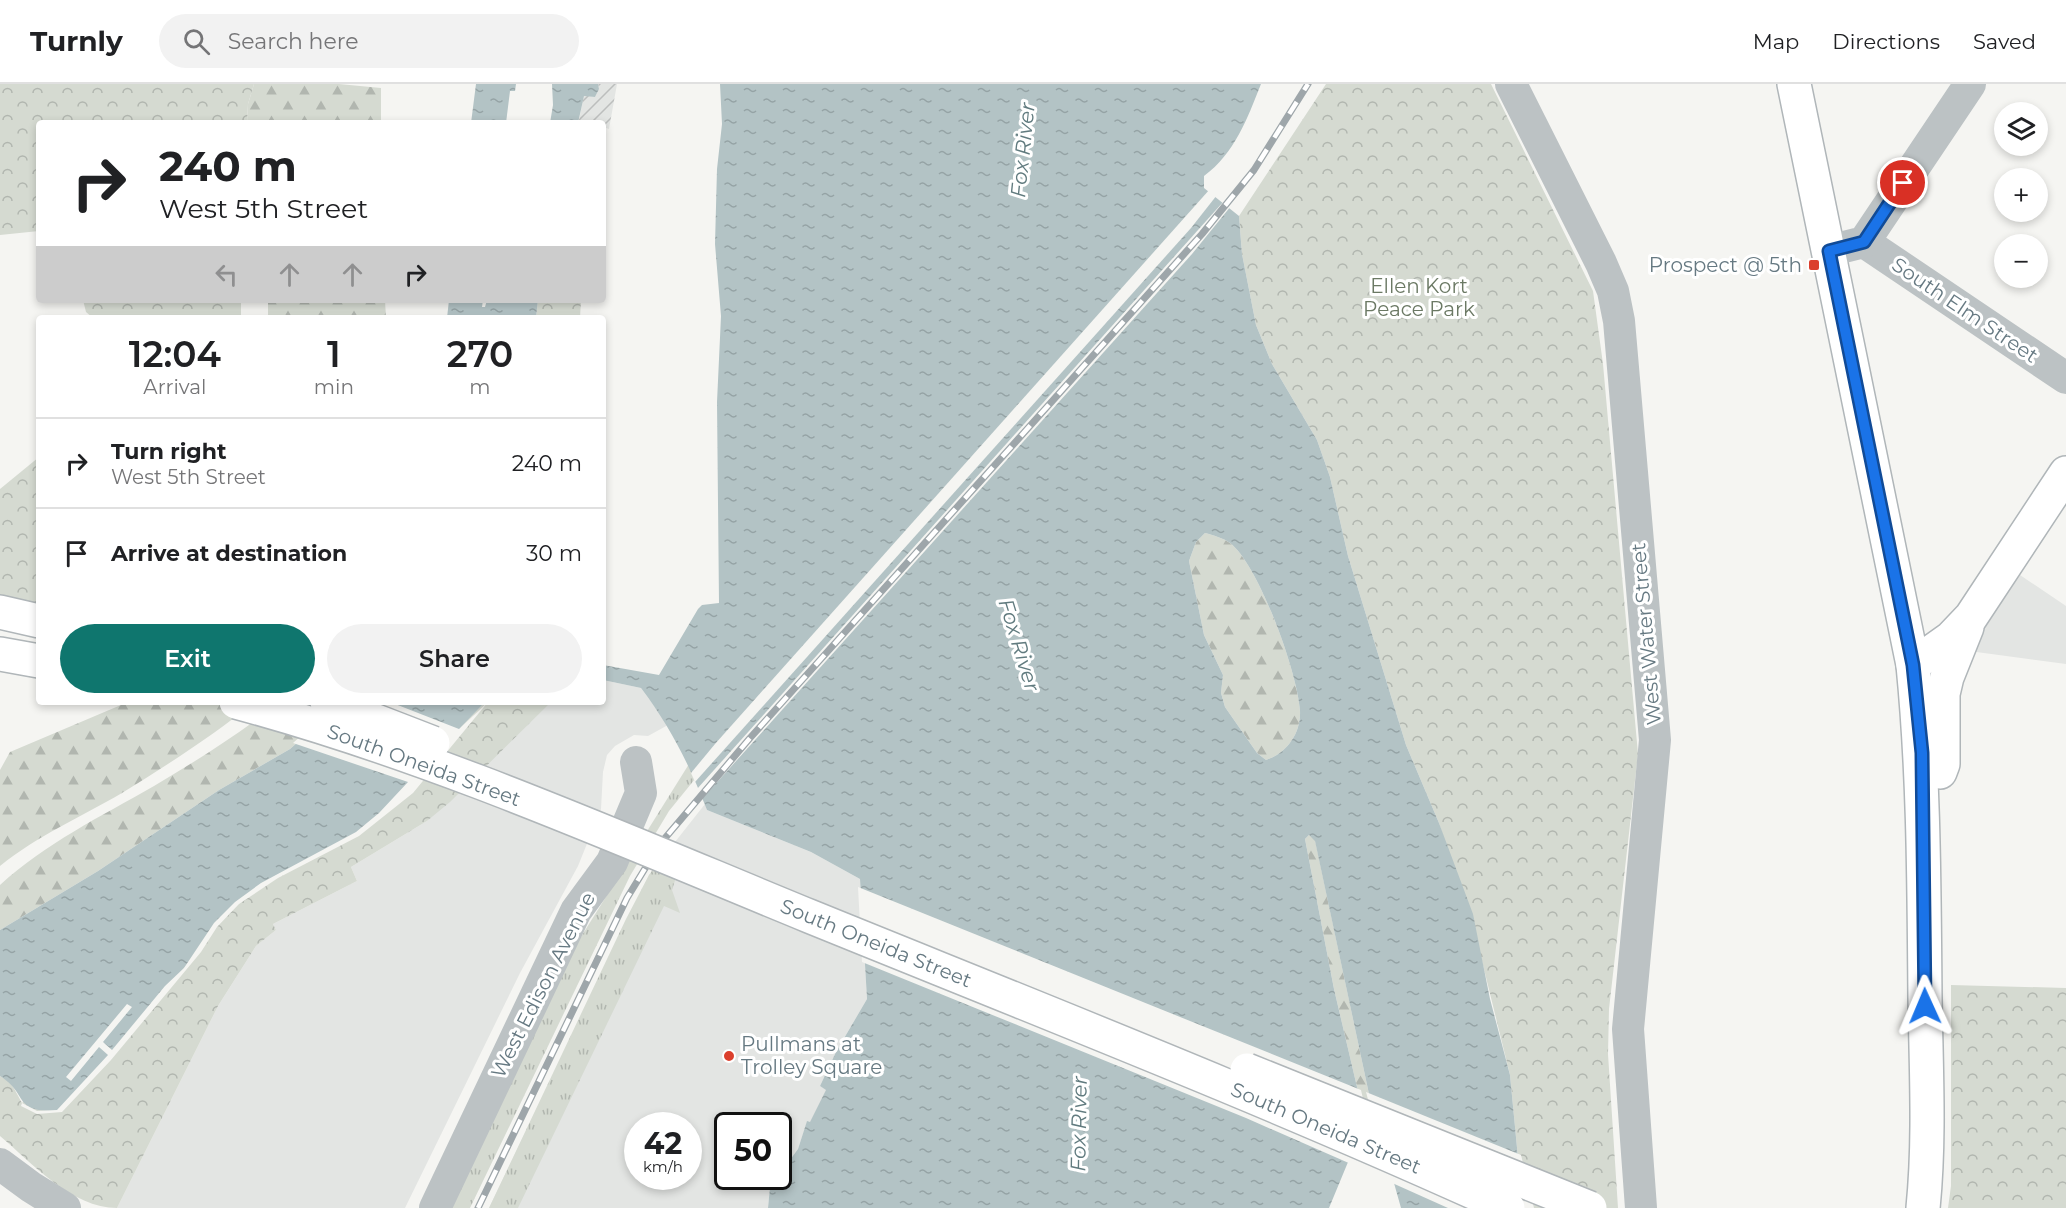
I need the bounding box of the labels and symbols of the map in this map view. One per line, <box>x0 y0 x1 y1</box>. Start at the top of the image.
water label: Fox River <box>1005 101 1040 199</box>
pin <box>1877 157 1928 208</box>
street label: South Elm Street <box>1887 252 2043 368</box>
place label: Prospect @ 5th <box>1649 253 1802 277</box>
marker: Prospect @ 5th <box>1807 258 1821 272</box>
park label: Ellen Kort Peace Park <box>1363 274 1475 321</box>
street label: West Water Street <box>1626 542 1666 726</box>
water label: Fox River <box>994 596 1046 695</box>
street label: South Oneida Street <box>324 719 524 811</box>
street label: West Edison Avenue <box>486 888 600 1082</box>
street label: South Oneida Street <box>777 894 975 992</box>
position arrow <box>1893 974 1957 1038</box>
place label: Pullmans at Trolley Square <box>741 1032 882 1079</box>
marker: Pullmans at Trolley Square <box>722 1049 736 1063</box>
water label: Fox River <box>1065 1075 1092 1172</box>
street label: South Oneida Street <box>1227 1077 1425 1179</box>
speed limit sign: 50 <box>714 1112 792 1190</box>

